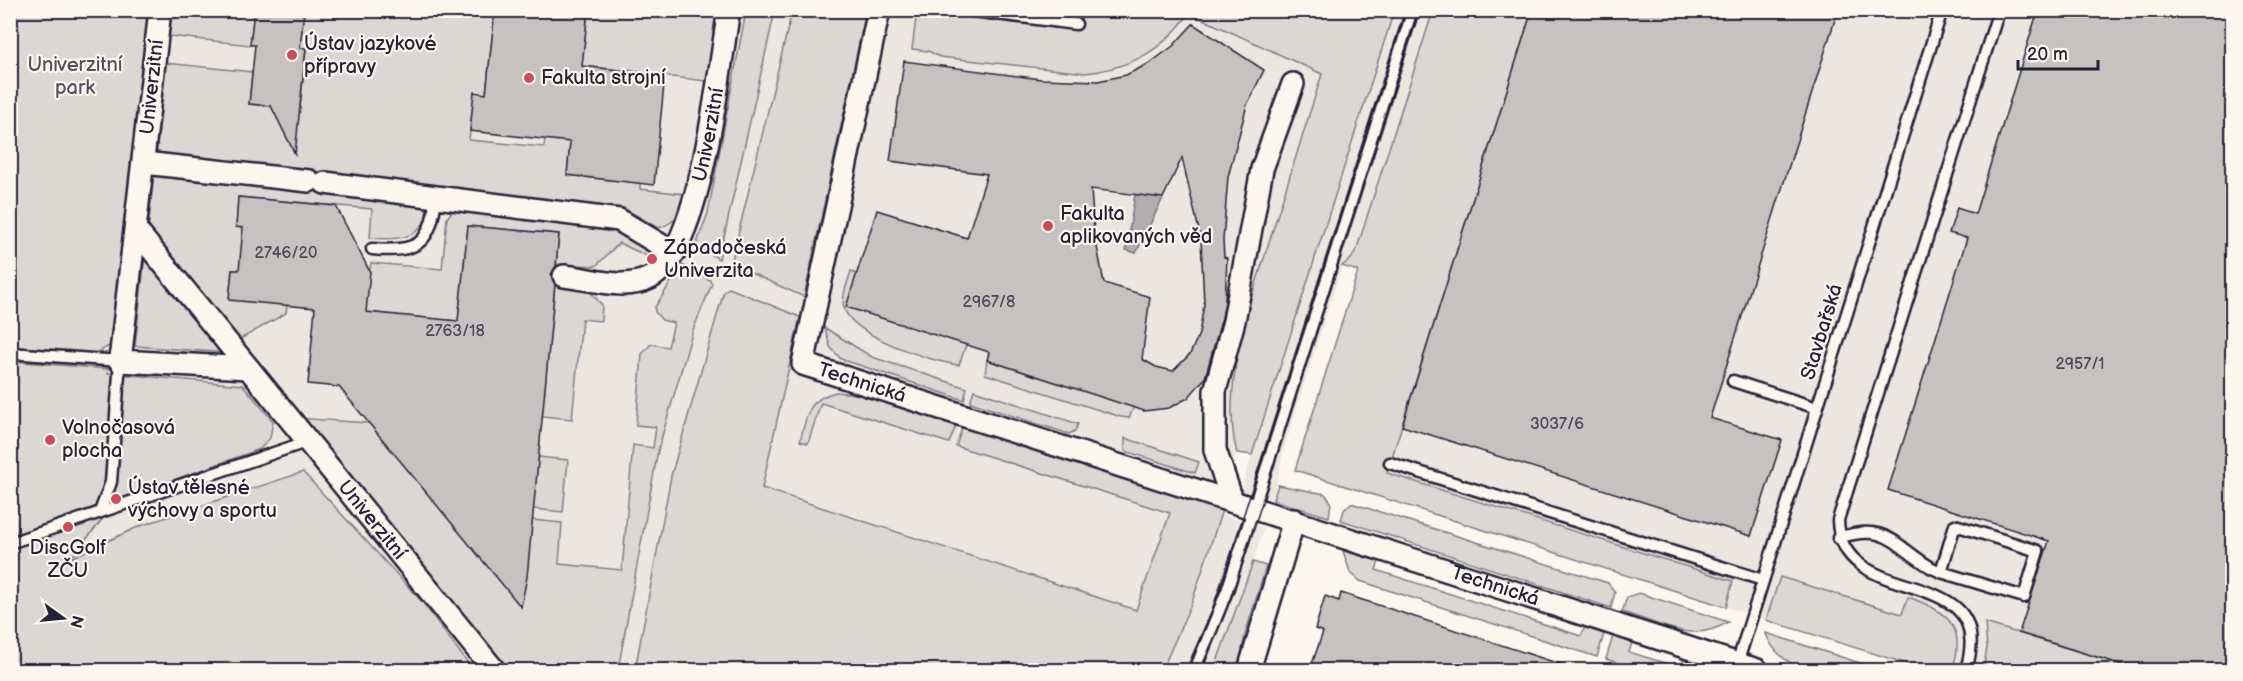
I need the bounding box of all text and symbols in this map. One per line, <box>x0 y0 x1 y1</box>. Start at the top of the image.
place label: Ústav jazykové přípravy <box>304 31 437 79</box>
scale bar <box>2018 33 2098 71</box>
street label: Univerzitní <box>135 38 169 136</box>
text: 20 m <box>2027 44 2068 65</box>
marker: Ústav jazykové přípravy <box>285 48 299 62</box>
park label: Univerzitní park <box>27 53 123 100</box>
place label: Fakulta strojní <box>541 66 666 90</box>
marker: Fakulta strojní <box>522 71 536 85</box>
street label: Univerzitní <box>688 86 729 184</box>
place label: Fakulta aplikovaných věd <box>1060 202 1212 249</box>
marker: Fakulta aplikovaných věd <box>1041 219 1055 233</box>
place label: Západočeská Univerzita <box>663 236 787 283</box>
house number: 2746/20 <box>255 244 317 263</box>
marker: Západočeská Univerzita <box>645 252 659 266</box>
street label: Stavbařská <box>1796 281 1848 383</box>
house number: 2967/8 <box>963 293 1015 312</box>
house number: 2763/18 <box>425 322 485 341</box>
house number: 2957/1 <box>2055 355 2105 374</box>
street label: Technická <box>815 358 909 408</box>
house number: 3037/6 <box>1530 415 1584 434</box>
place label: Volnočasová plocha <box>62 416 175 463</box>
marker: Volnočasová plocha <box>43 433 57 447</box>
place label: Ústav tělesné výchovy a sportu <box>127 475 277 523</box>
street label: Univerzitní <box>333 476 412 565</box>
marker: Ústav tělesné výchovy a sportu <box>109 492 123 506</box>
marker: DiscGolf ZČU <box>61 520 75 534</box>
place label: DiscGolf ZČU <box>30 536 106 583</box>
street label: Technická <box>1448 561 1542 611</box>
north arrow <box>33 588 93 648</box>
text: N <box>65 613 87 630</box>

